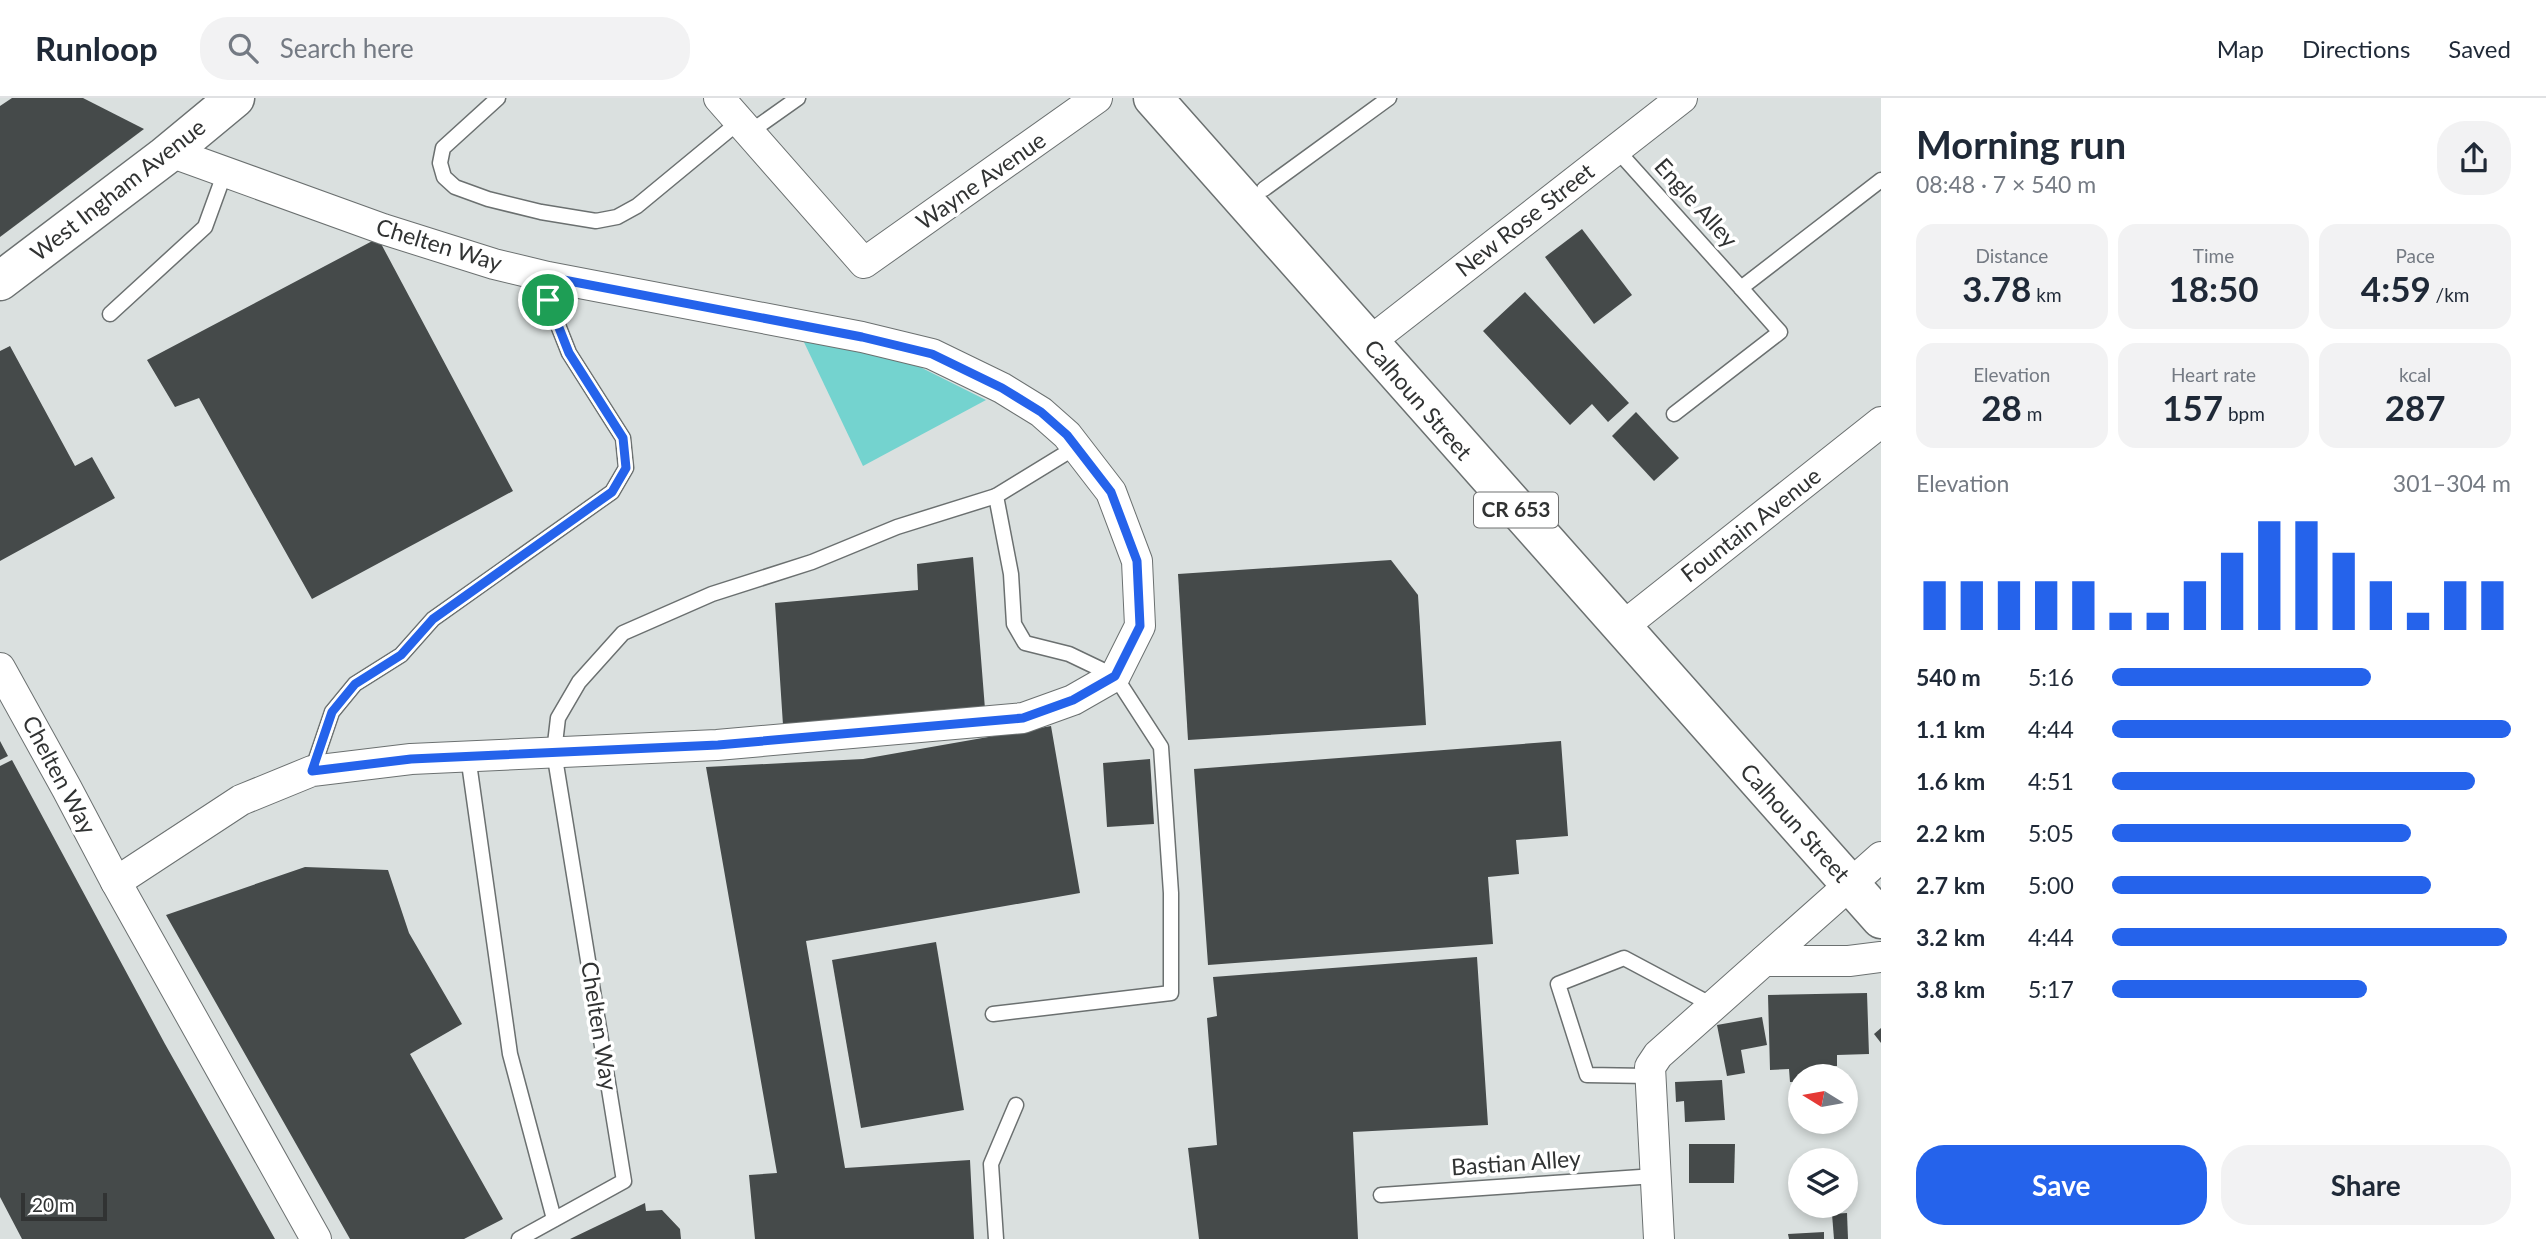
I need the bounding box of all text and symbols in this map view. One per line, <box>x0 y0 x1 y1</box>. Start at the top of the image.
search box <box>200 17 690 80</box>
text: Runloop <box>35 28 158 68</box>
icon: search <box>224 29 262 67</box>
text: Search here <box>280 32 414 64</box>
text: Map <box>2217 34 2264 63</box>
text: Directions <box>2302 34 2410 63</box>
text: Saved <box>2448 34 2511 63</box>
street label: West Ingham Avenue <box>24 112 210 266</box>
text: Morning run <box>1916 121 2126 167</box>
button: share <box>2437 121 2511 195</box>
street label: Wayne Avenue <box>910 125 1051 235</box>
street label: Engle Alley <box>1649 152 1744 253</box>
street label: New Rose Street <box>1450 156 1600 282</box>
text: 08:48 · 7 × 540 m <box>1916 170 2096 198</box>
street label: Chelten Way <box>373 212 506 276</box>
text: Distance <box>1975 244 2048 267</box>
text: Time <box>2193 244 2234 267</box>
text: Pace <box>2395 244 2435 267</box>
text: 3.78 <box>1962 267 2031 309</box>
text: 18:50 <box>2168 267 2259 309</box>
text: 4:59 <box>2361 267 2431 309</box>
pin <box>518 270 578 330</box>
icon: arrive <box>529 281 567 319</box>
text: km <box>2031 283 2062 306</box>
text: /km <box>2431 283 2469 306</box>
street label: Calhoun Street <box>1359 333 1479 466</box>
text: Elevation <box>1973 363 2050 386</box>
text: Heart rate <box>2171 363 2256 386</box>
text: kcal <box>2399 363 2431 386</box>
text: 28 <box>1981 386 2022 428</box>
text: 157 <box>2162 386 2223 428</box>
text: 287 <box>2385 386 2446 428</box>
text: m <box>2022 402 2042 425</box>
text: bpm <box>2223 402 2265 425</box>
street label: Fountain Avenue <box>1675 461 1826 588</box>
text: Elevation <box>1916 469 2009 497</box>
text: 301–304 m <box>2393 469 2511 497</box>
road number: CR 653 <box>1474 492 1558 528</box>
text: 540 m <box>1916 663 1981 691</box>
text: 5:16 <box>2028 663 2074 691</box>
street label: Chelten Way <box>17 711 103 839</box>
text: 1.1 km <box>1916 715 1985 743</box>
text: 4:44 <box>2028 715 2074 743</box>
street label: Calhoun Street <box>1735 757 1857 888</box>
text: 1.6 km <box>1916 767 1985 795</box>
text: 4:51 <box>2028 767 2074 795</box>
text: 2.2 km <box>1916 819 1985 847</box>
text: 5:05 <box>2028 819 2074 847</box>
text: 2.7 km <box>1916 871 1985 899</box>
text: 5:00 <box>2028 871 2074 899</box>
text: 3.2 km <box>1916 923 1985 951</box>
text: 4:44 <box>2028 923 2074 951</box>
street label: Chelten Way <box>576 959 624 1092</box>
text: 3.8 km <box>1916 975 1985 1003</box>
text: 5:17 <box>2028 975 2074 1003</box>
north arrow <box>1788 1064 1858 1134</box>
map controls <box>1788 1064 1858 1218</box>
street label: Bastian Alley <box>1450 1144 1582 1180</box>
button: Save <box>1916 1145 2207 1225</box>
button: Share <box>2221 1145 2511 1225</box>
button: layers <box>1788 1148 1858 1218</box>
scale bar <box>21 1190 107 1222</box>
text: 20 m <box>32 1193 75 1216</box>

